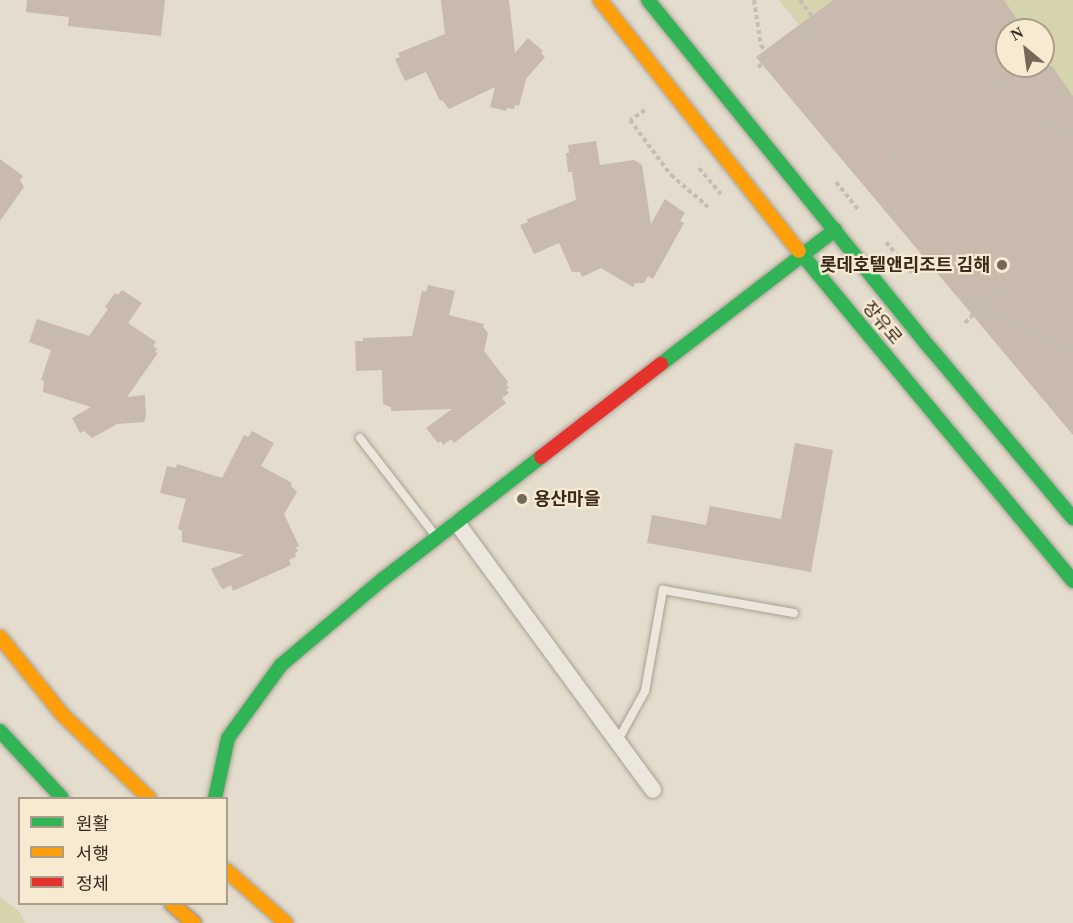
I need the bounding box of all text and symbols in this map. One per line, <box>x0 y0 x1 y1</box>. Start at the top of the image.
north arrow <box>995 18 1055 78</box>
text: N <box>1008 23 1026 44</box>
place label: 롯데호텔앤리조트 김해 <box>820 254 990 276</box>
marker: 롯데호텔앤리조트 김해 <box>995 258 1009 272</box>
street label: 장유로 <box>858 297 906 349</box>
place label: 용산마을 <box>534 488 600 510</box>
marker: 용산마을 <box>515 492 529 506</box>
legend <box>18 797 228 905</box>
text: 원활 <box>76 814 109 834</box>
text: 서행 <box>76 844 109 864</box>
text: 정체 <box>76 874 109 894</box>

